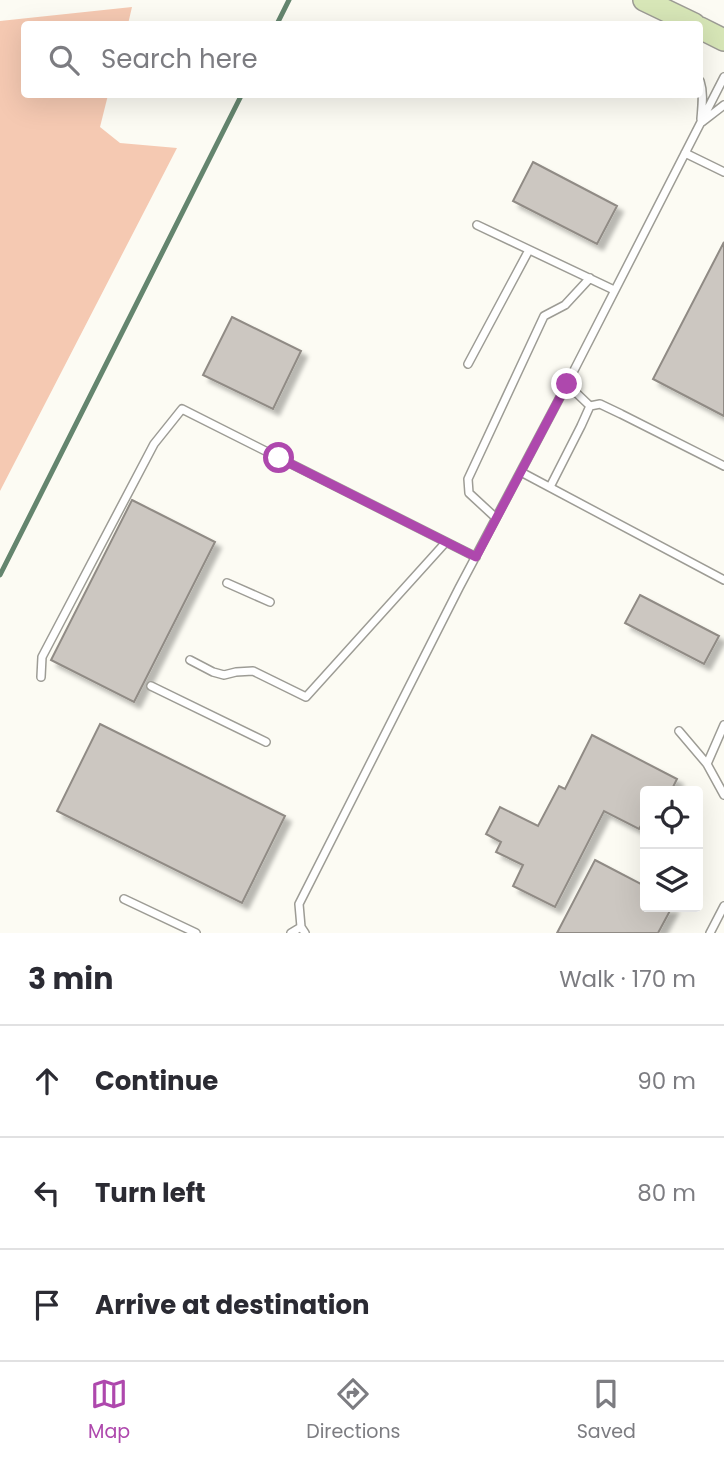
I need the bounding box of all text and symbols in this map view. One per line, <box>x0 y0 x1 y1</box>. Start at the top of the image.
search box <box>21 21 703 98</box>
icon: search <box>45 41 83 79</box>
text: Search here <box>101 41 258 77</box>
route end <box>551 368 582 399</box>
route start <box>263 442 294 473</box>
map controls <box>640 786 703 912</box>
button: locate <box>640 786 703 849</box>
button: layers <box>640 849 703 912</box>
text: 3 min <box>28 957 113 1000</box>
text: Walk · 170 m <box>559 963 696 995</box>
icon: ahead <box>28 1062 66 1100</box>
text: Continue <box>95 1063 218 1099</box>
text: 90 m <box>637 1065 696 1097</box>
icon: left <box>28 1174 66 1212</box>
text: Turn left <box>95 1175 206 1211</box>
text: 80 m <box>637 1177 696 1209</box>
icon: arrive <box>28 1286 66 1324</box>
text: Arrive at destination <box>95 1287 370 1323</box>
tab: Map <box>88 1375 130 1446</box>
tab: Directions <box>306 1375 401 1446</box>
tab: Saved <box>577 1375 636 1446</box>

